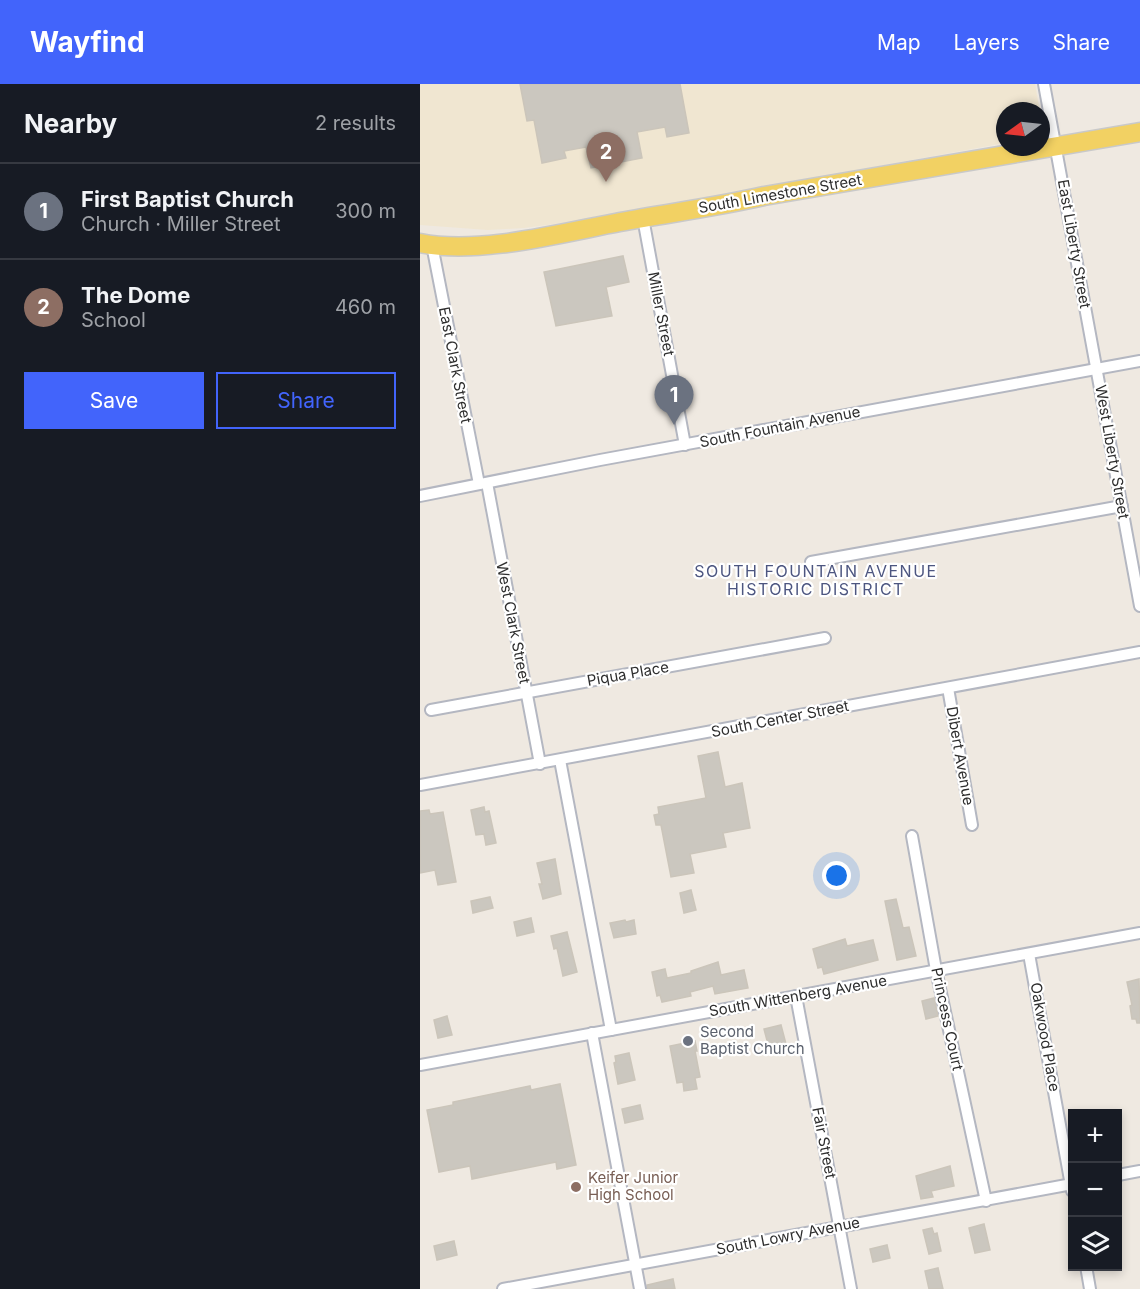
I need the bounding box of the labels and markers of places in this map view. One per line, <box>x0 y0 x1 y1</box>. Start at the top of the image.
pin: 2 <box>586 132 626 182</box>
pin: 1 <box>654 376 694 425</box>
place label: Second Baptist Church <box>700 1022 805 1058</box>
marker: Second Baptist Church <box>681 1034 695 1048</box>
place label: Keifer Junior High School <box>588 1168 679 1204</box>
marker: Keifer Junior High School <box>569 1180 583 1194</box>

